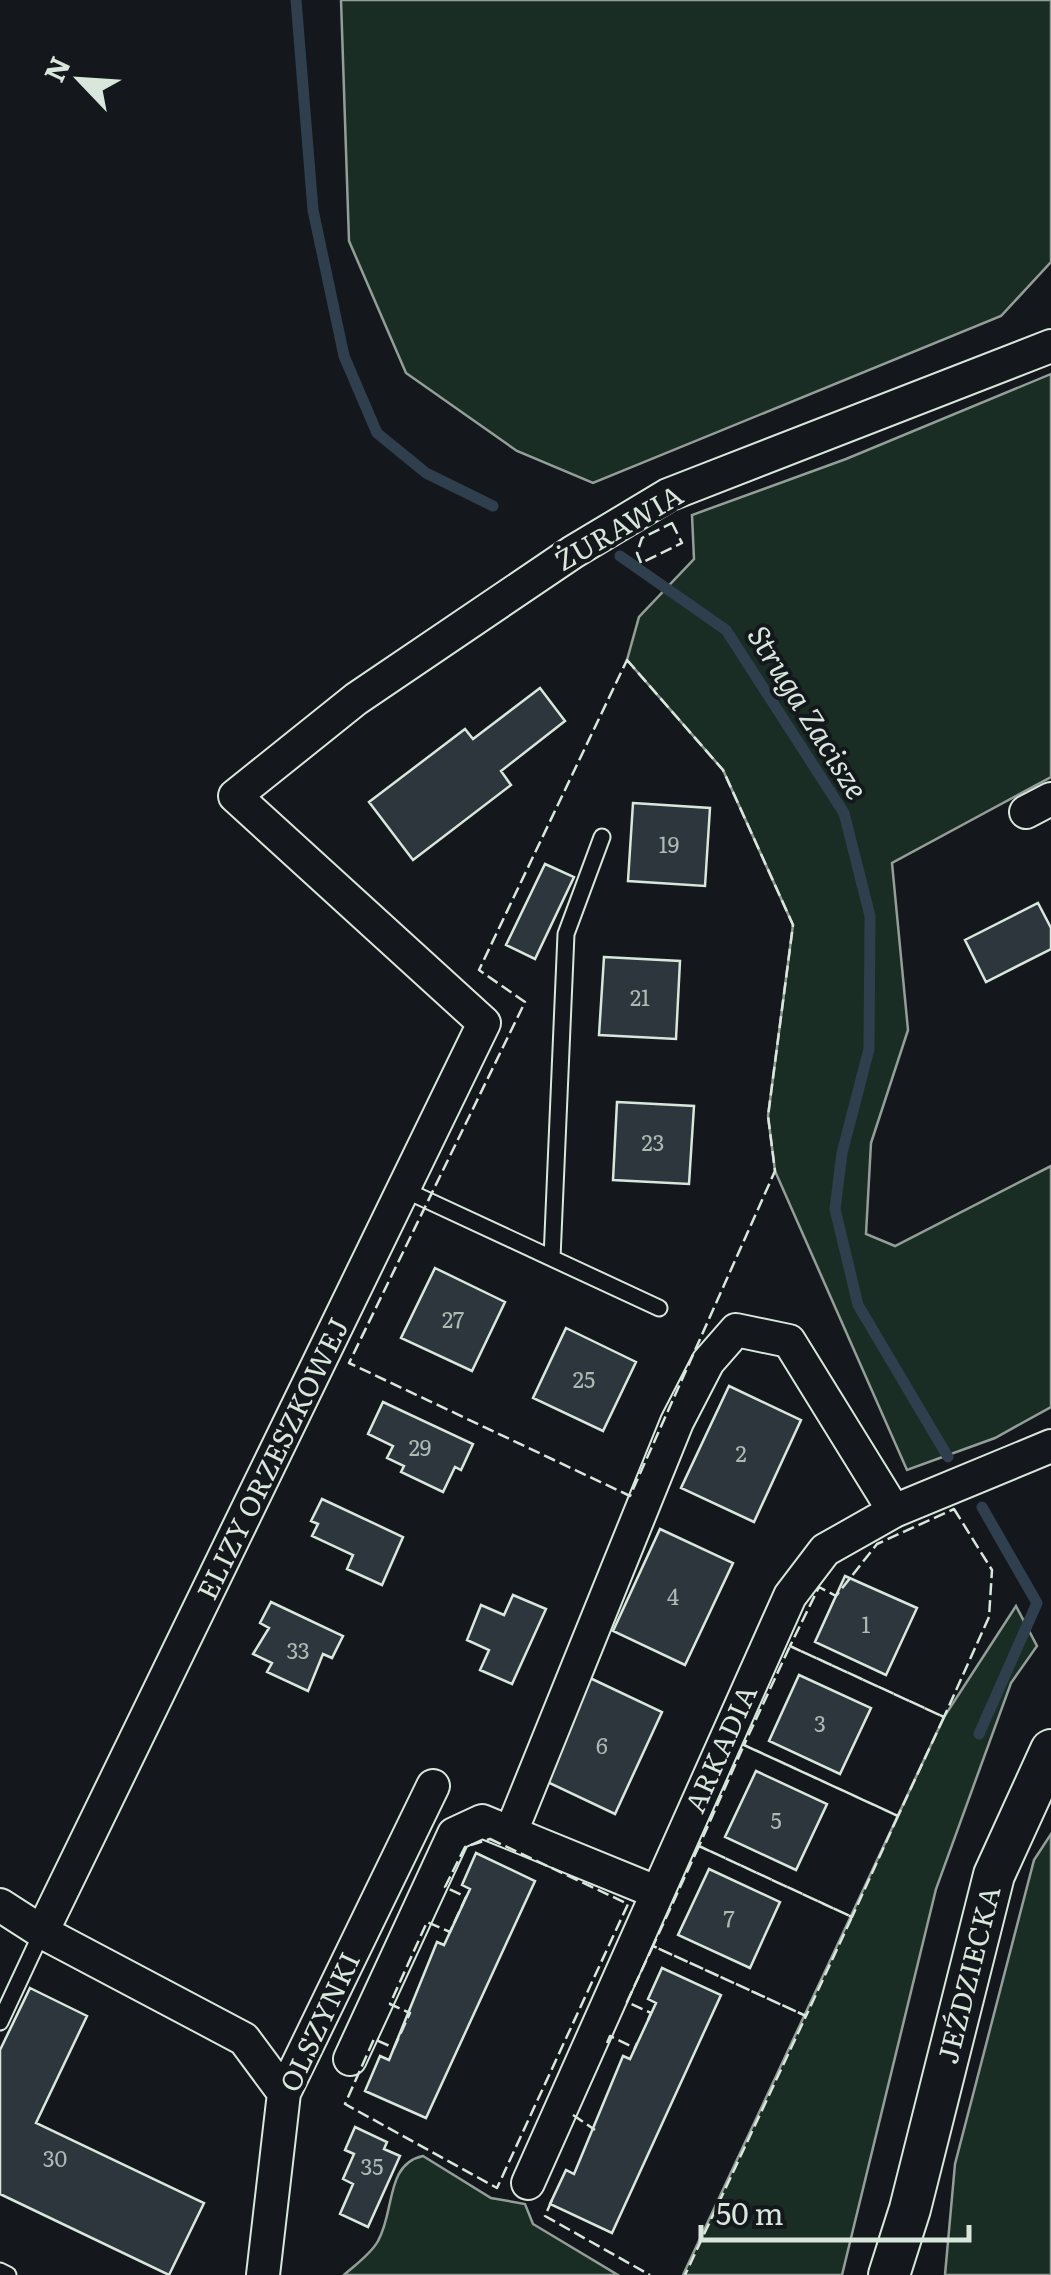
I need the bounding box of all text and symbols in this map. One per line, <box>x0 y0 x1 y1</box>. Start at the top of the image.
north arrow <box>30 30 130 130</box>
text: N <box>32 49 80 88</box>
street label: ŻURAWIA <box>546 472 690 580</box>
water label: Struga Zacisze <box>739 616 881 807</box>
house number: 19 <box>659 827 679 860</box>
house number: 21 <box>630 980 650 1013</box>
house number: 23 <box>641 1125 665 1158</box>
house number: 27 <box>442 1302 464 1335</box>
street label: ELIZY ORZESZKOWEJ <box>185 1310 358 1606</box>
house number: 25 <box>573 1362 595 1395</box>
house number: 29 <box>409 1430 431 1463</box>
house number: 2 <box>735 1436 747 1469</box>
house number: 4 <box>667 1579 679 1612</box>
house number: 1 <box>862 1607 871 1640</box>
house number: 33 <box>286 1633 310 1666</box>
street label: ARKADIA <box>672 1677 766 1819</box>
house number: 3 <box>814 1706 826 1739</box>
house number: 6 <box>596 1728 608 1761</box>
house number: 5 <box>770 1803 782 1836</box>
street label: JEŹDZIECKA <box>925 1881 1010 2068</box>
house number: 7 <box>723 1901 735 1934</box>
street label: OLSZYNKI <box>267 1944 369 2098</box>
house number: 30 <box>43 2141 67 2174</box>
house number: 35 <box>361 2149 384 2182</box>
scale bar <box>701 2180 968 2242</box>
text: 50 m <box>716 2190 784 2234</box>

